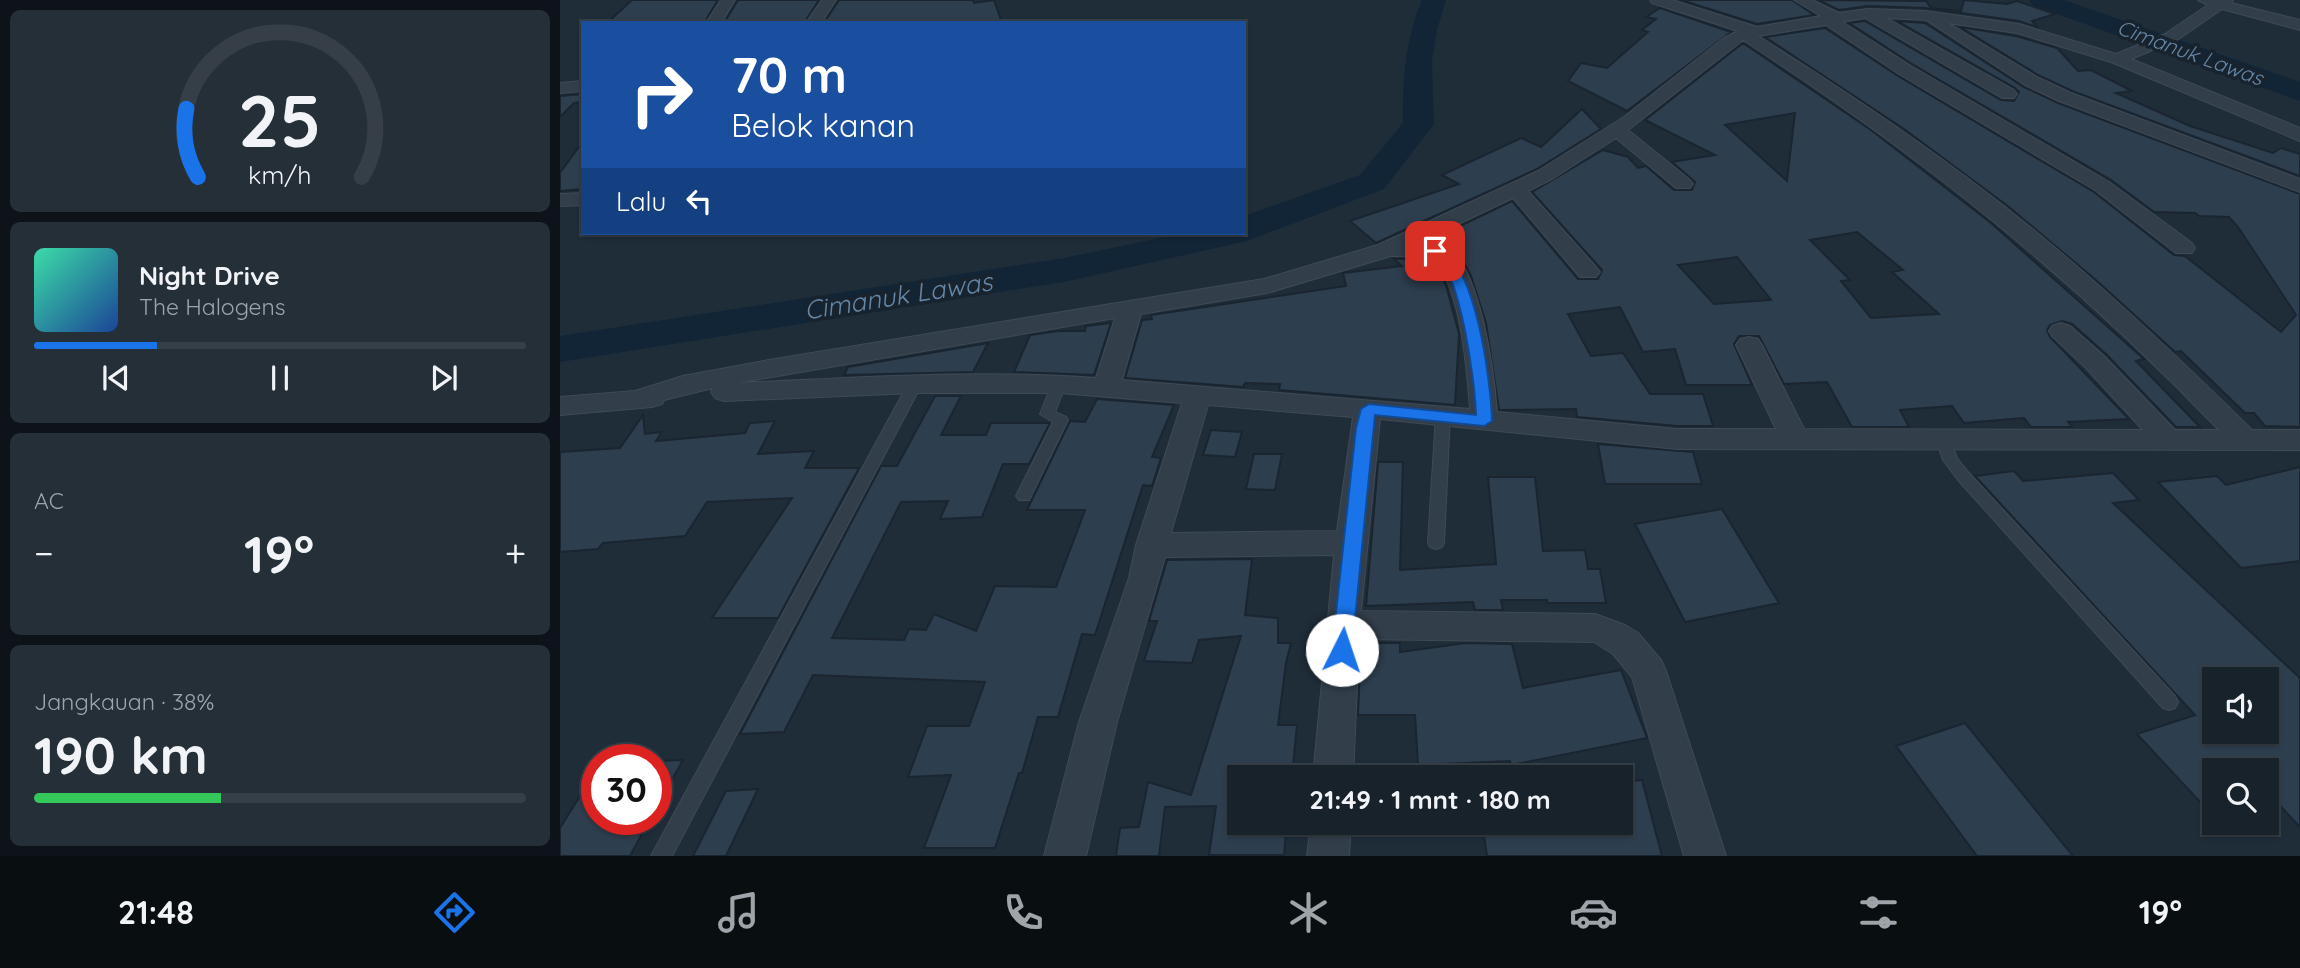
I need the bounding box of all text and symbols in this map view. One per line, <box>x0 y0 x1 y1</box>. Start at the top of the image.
water label: Cimanuk Lawas <box>2114 14 2268 91</box>
text: 70 m <box>731 44 847 105</box>
icon: right <box>616 49 707 140</box>
text: 25 <box>238 74 322 165</box>
text: Belok kanan <box>731 105 915 145</box>
text: km/h <box>248 159 312 190</box>
icon: left <box>680 182 718 220</box>
text: Lalu <box>616 185 666 218</box>
pin <box>1405 221 1465 281</box>
icon: arrive <box>1416 232 1454 270</box>
text: Night Drive <box>139 259 280 292</box>
water label: Cimanuk Lawas <box>802 264 996 327</box>
text: The Halogens <box>139 292 286 321</box>
icon: previous <box>97 359 135 397</box>
icon: pause <box>261 359 299 397</box>
icon: next <box>425 359 463 397</box>
text: AC <box>34 486 64 515</box>
text: 19° <box>244 521 314 586</box>
text: − <box>34 529 54 577</box>
text: + <box>505 529 526 577</box>
position arrow <box>1305 613 1379 687</box>
map controls <box>2202 667 2279 835</box>
button: sound <box>2202 667 2279 744</box>
text: Jangkauan · 38% <box>34 687 214 716</box>
text: 190 km <box>34 722 208 787</box>
speed limit sign: 30 <box>581 744 672 835</box>
button: search <box>2202 758 2279 835</box>
text: 21:49 · 1 mnt · 180 m <box>1309 783 1551 816</box>
icon: directions <box>430 888 479 937</box>
icon: music <box>714 888 763 937</box>
icon: phone <box>999 888 1048 937</box>
icon: climate <box>1284 888 1333 937</box>
icon: car <box>1569 888 1618 937</box>
icon: filters <box>1854 888 1903 937</box>
text: 21:48 <box>118 892 194 932</box>
text: 19° <box>2139 892 2182 932</box>

